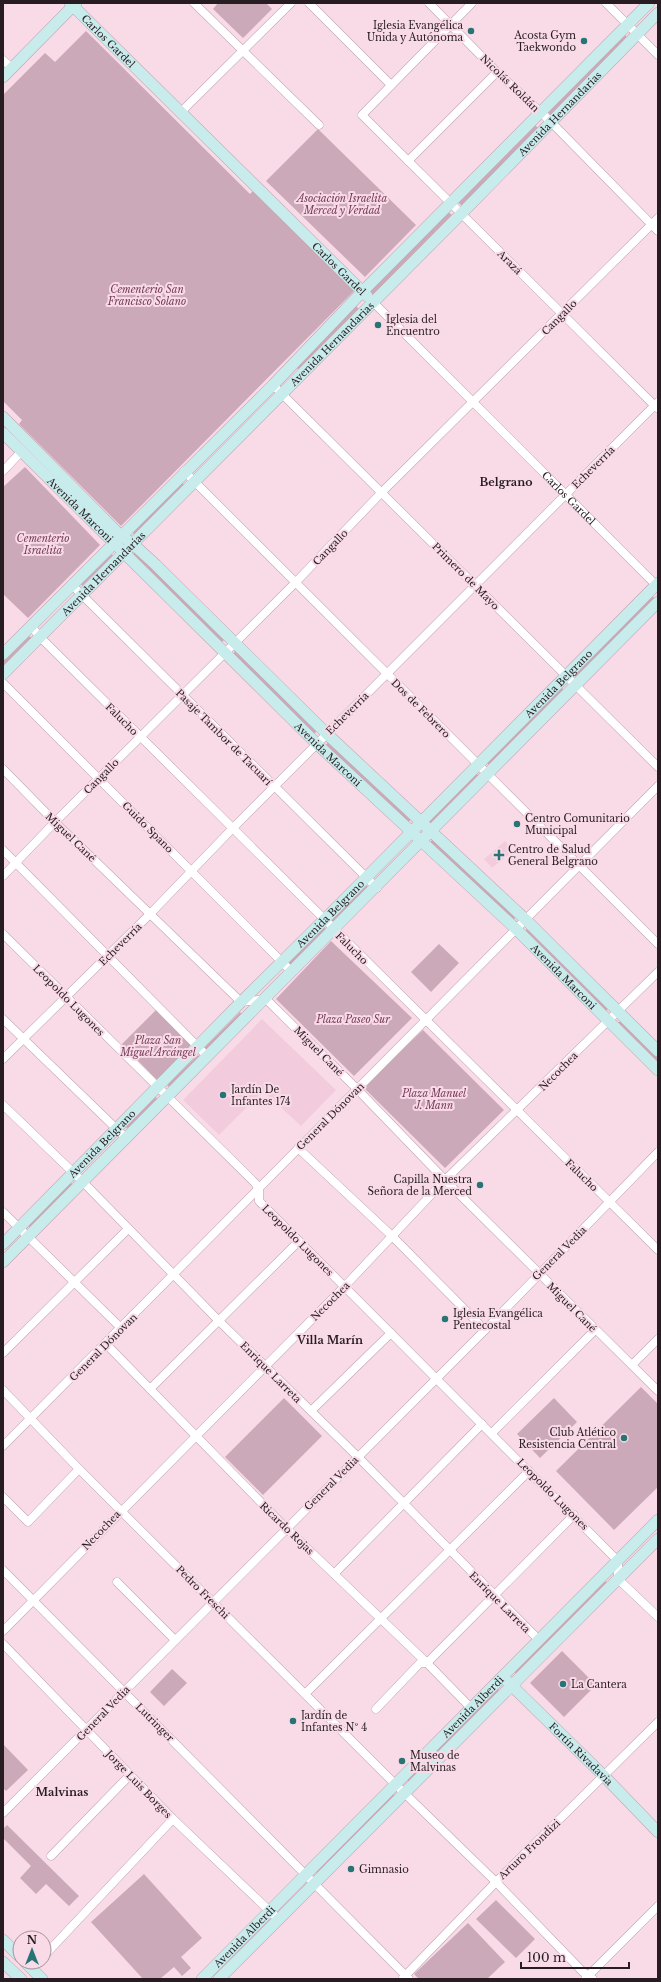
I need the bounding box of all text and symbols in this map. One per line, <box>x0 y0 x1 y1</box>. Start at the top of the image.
street label: Carlos Gardel <box>79 12 138 71</box>
place label: Iglesia Evangélica Unida y Autónoma <box>367 19 463 44</box>
marker: Iglesia Evangélica Unida y Autónoma <box>466 26 476 36</box>
place label: Acosta Gym Taekwondo <box>513 29 576 54</box>
marker: Acosta Gym Taekwondo <box>579 36 589 46</box>
street label: Nicolás Roldán <box>477 52 542 115</box>
street label: Avenida Hernandarias <box>515 68 605 160</box>
park label: Asociación Israelita Merced y Verdad <box>295 192 387 217</box>
street label: Carlos Gardel <box>309 240 368 298</box>
street label: Arazá <box>494 247 525 278</box>
park label: Cementerio San Francisco Solano <box>107 283 186 308</box>
street label: Cangallo <box>539 297 580 338</box>
street label: Avenida Hernandarias <box>287 299 377 390</box>
place label: Iglesia del Encuentro <box>386 313 440 338</box>
marker: Iglesia del Encuentro <box>373 320 383 330</box>
street label: Echeverría <box>569 443 618 491</box>
street label: Carlos Gardel <box>539 469 598 528</box>
street label: Avenida Marconi <box>44 474 116 546</box>
district label: Belgrano <box>480 475 532 489</box>
street label: Cangallo <box>310 526 351 568</box>
street label: Avenida Hernandarias <box>58 529 149 619</box>
park label: Cementerio Israelita <box>17 532 69 557</box>
street label: Primero de Mayo <box>429 540 502 613</box>
street label: Avenida Belgrano <box>522 647 596 721</box>
street label: Dos de Febrero <box>388 676 453 741</box>
street label: Pasaje Tambor de Tacuarí <box>173 687 275 789</box>
street label: Echeverría <box>323 689 372 737</box>
street label: Falucho <box>103 700 141 739</box>
street label: Avenida Marconi <box>291 719 365 790</box>
street label: Cangallo <box>81 756 122 797</box>
street label: Guido Spano <box>119 799 176 856</box>
street label: Miguel Cané <box>43 810 99 865</box>
place label: Centro Comunitario Municipal <box>525 812 630 837</box>
marker: Centro Comunitario Municipal <box>512 819 522 829</box>
place label: Centro de Salud General Belgrano <box>508 843 598 868</box>
marker: Centro de Salud General Belgrano <box>493 849 505 861</box>
street label: Avenida Belgrano <box>293 877 367 951</box>
street label: Echeverría <box>96 920 145 968</box>
street label: Falucho <box>333 929 371 968</box>
street label: Avenida Marconi <box>527 941 599 1013</box>
street label: Leopoldo Lugones <box>30 962 107 1039</box>
park label: Plaza Paseo Sur <box>315 1013 390 1026</box>
street label: Miguel Cané <box>291 1024 346 1079</box>
park label: Plaza San Miguel Arcángel <box>119 1034 197 1059</box>
street label: Necochea <box>536 1049 581 1094</box>
street label: General Dónovan <box>294 1080 367 1153</box>
place label: Jardín De Infantes 174 <box>229 1083 291 1108</box>
park label: Plaza Manuel J. Mann <box>401 1087 467 1112</box>
marker: Jardín De Infantes 174 <box>218 1090 228 1100</box>
street label: Avenida Belgrano <box>65 1107 139 1181</box>
street label: Falucho <box>563 1157 601 1194</box>
place label: Capilla Nuestra Señora de la Merced <box>368 1173 472 1198</box>
marker: Capilla Nuestra Señora de la Merced <box>475 1180 485 1190</box>
street label: Leopoldo Lugones <box>259 1202 336 1279</box>
street label: General Vedia <box>529 1223 590 1283</box>
street label: Necochea <box>308 1279 353 1324</box>
street label: Miguel Cané <box>544 1280 599 1335</box>
place label: Iglesia Evangélica Pentecostal <box>453 1307 543 1332</box>
street label: General Dónovan <box>67 1311 140 1384</box>
marker: Iglesia Evangélica Pentecostal <box>440 1314 450 1324</box>
district label: Villa Marín <box>296 1333 363 1347</box>
street label: Enrique Larreta <box>237 1339 304 1406</box>
place label: Club Atlético Resistencia Central <box>519 1426 616 1451</box>
marker: Club Atlético Resistencia Central <box>619 1433 629 1443</box>
street label: General Vedia <box>301 1453 362 1513</box>
street label: Leopoldo Lugones <box>514 1456 591 1533</box>
street label: Ricardo Rojas <box>257 1499 317 1558</box>
street label: Necochea <box>79 1508 124 1553</box>
street label: Pedro Freschi <box>173 1563 233 1622</box>
street label: Enrique Larreta <box>466 1569 533 1636</box>
street label: Avenida Alberdi <box>439 1673 507 1741</box>
place label: La Cantera <box>571 1678 627 1691</box>
marker: La Cantera <box>558 1679 568 1689</box>
street label: General Vedia <box>74 1683 133 1744</box>
street label: Lutringer <box>133 1700 177 1745</box>
place label: Jardín de Infantes Nº 4 <box>299 1709 367 1734</box>
marker: Jardín de Infantes Nº 4 <box>288 1716 298 1726</box>
street label: Fortín Rivadavia <box>546 1720 616 1789</box>
street label: Jorge Luis Borges <box>101 1746 175 1821</box>
place label: Museo de Malvinas <box>410 1749 460 1774</box>
marker: Museo de Malvinas <box>397 1756 407 1766</box>
district label: Malvinas <box>36 1785 88 1799</box>
street label: Arturo Frondizi <box>495 1816 563 1883</box>
place label: Gimnasio <box>359 1863 409 1876</box>
marker: Gimnasio <box>346 1864 356 1874</box>
street label: Avenida Alberdi <box>210 1903 279 1971</box>
north arrow <box>12 1930 52 1970</box>
text: N <box>27 1933 38 1947</box>
scale bar <box>521 1944 629 1970</box>
text: 100 m <box>527 1950 566 1965</box>

